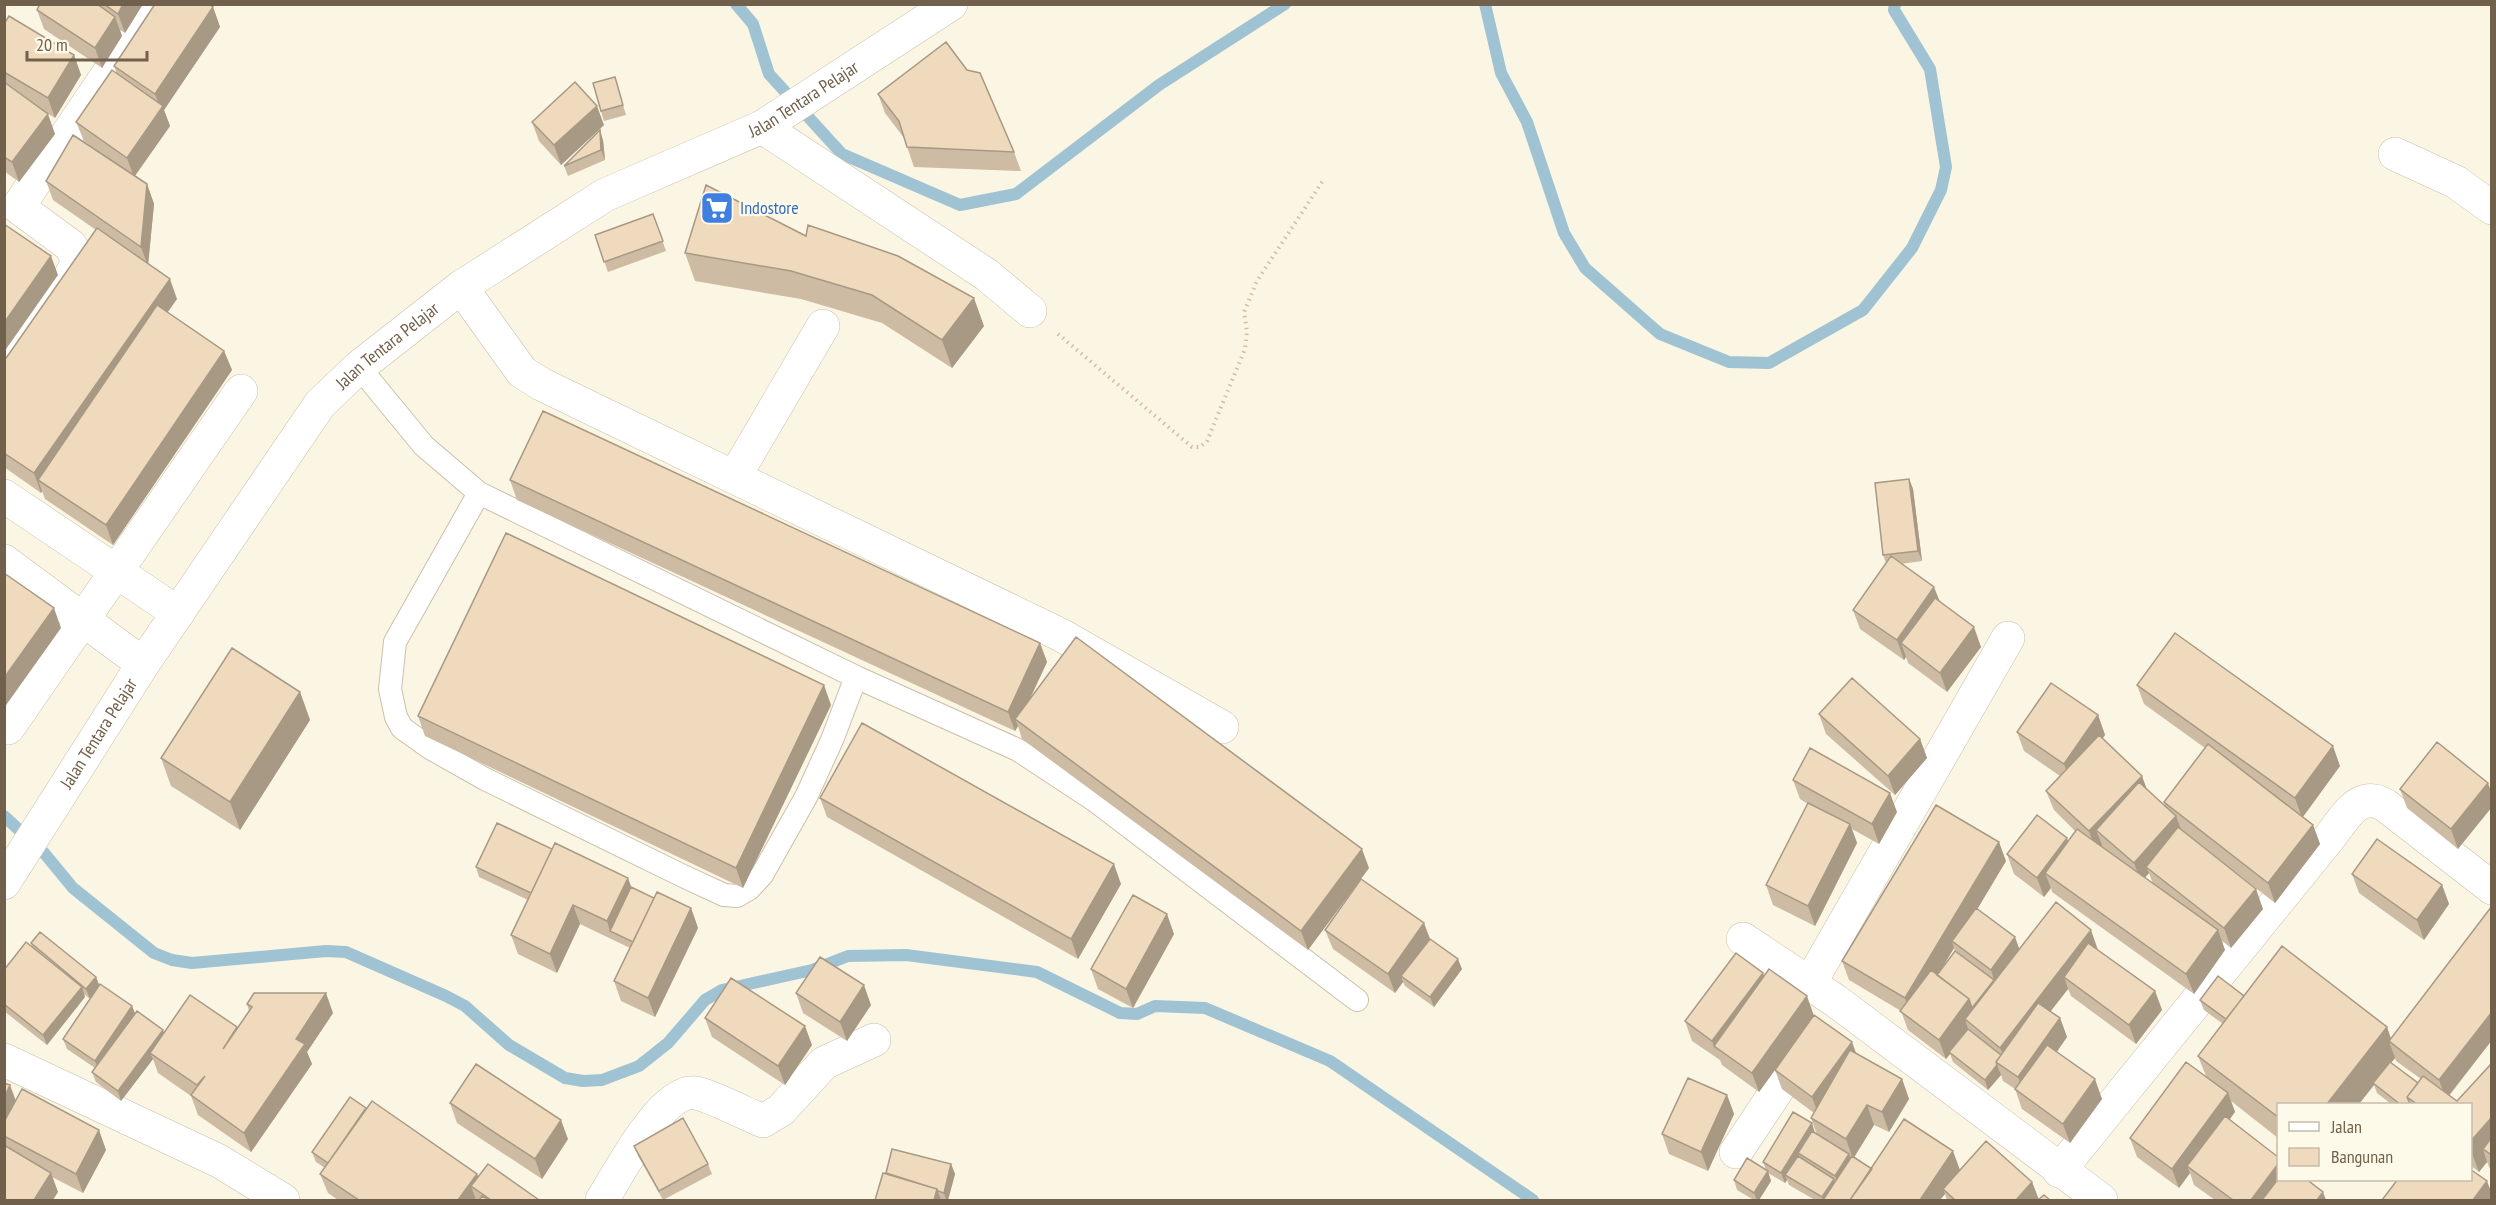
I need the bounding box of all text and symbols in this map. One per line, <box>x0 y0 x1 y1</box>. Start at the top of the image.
scale bar <box>27 24 147 62</box>
text: 20 m <box>36 33 68 56</box>
street label: Jalan Tentara Pelajar <box>744 55 863 143</box>
supermarket icon: Indostore <box>699 190 735 226</box>
place label: Indostore <box>740 196 799 219</box>
street label: Jalan Tentara Pelajar <box>330 297 443 395</box>
street label: Jalan Tentara Pelajar <box>54 674 142 794</box>
legend <box>2277 1103 2472 1181</box>
text: Jalan <box>2330 1115 2362 1138</box>
text: Bangunan <box>2331 1145 2393 1168</box>

